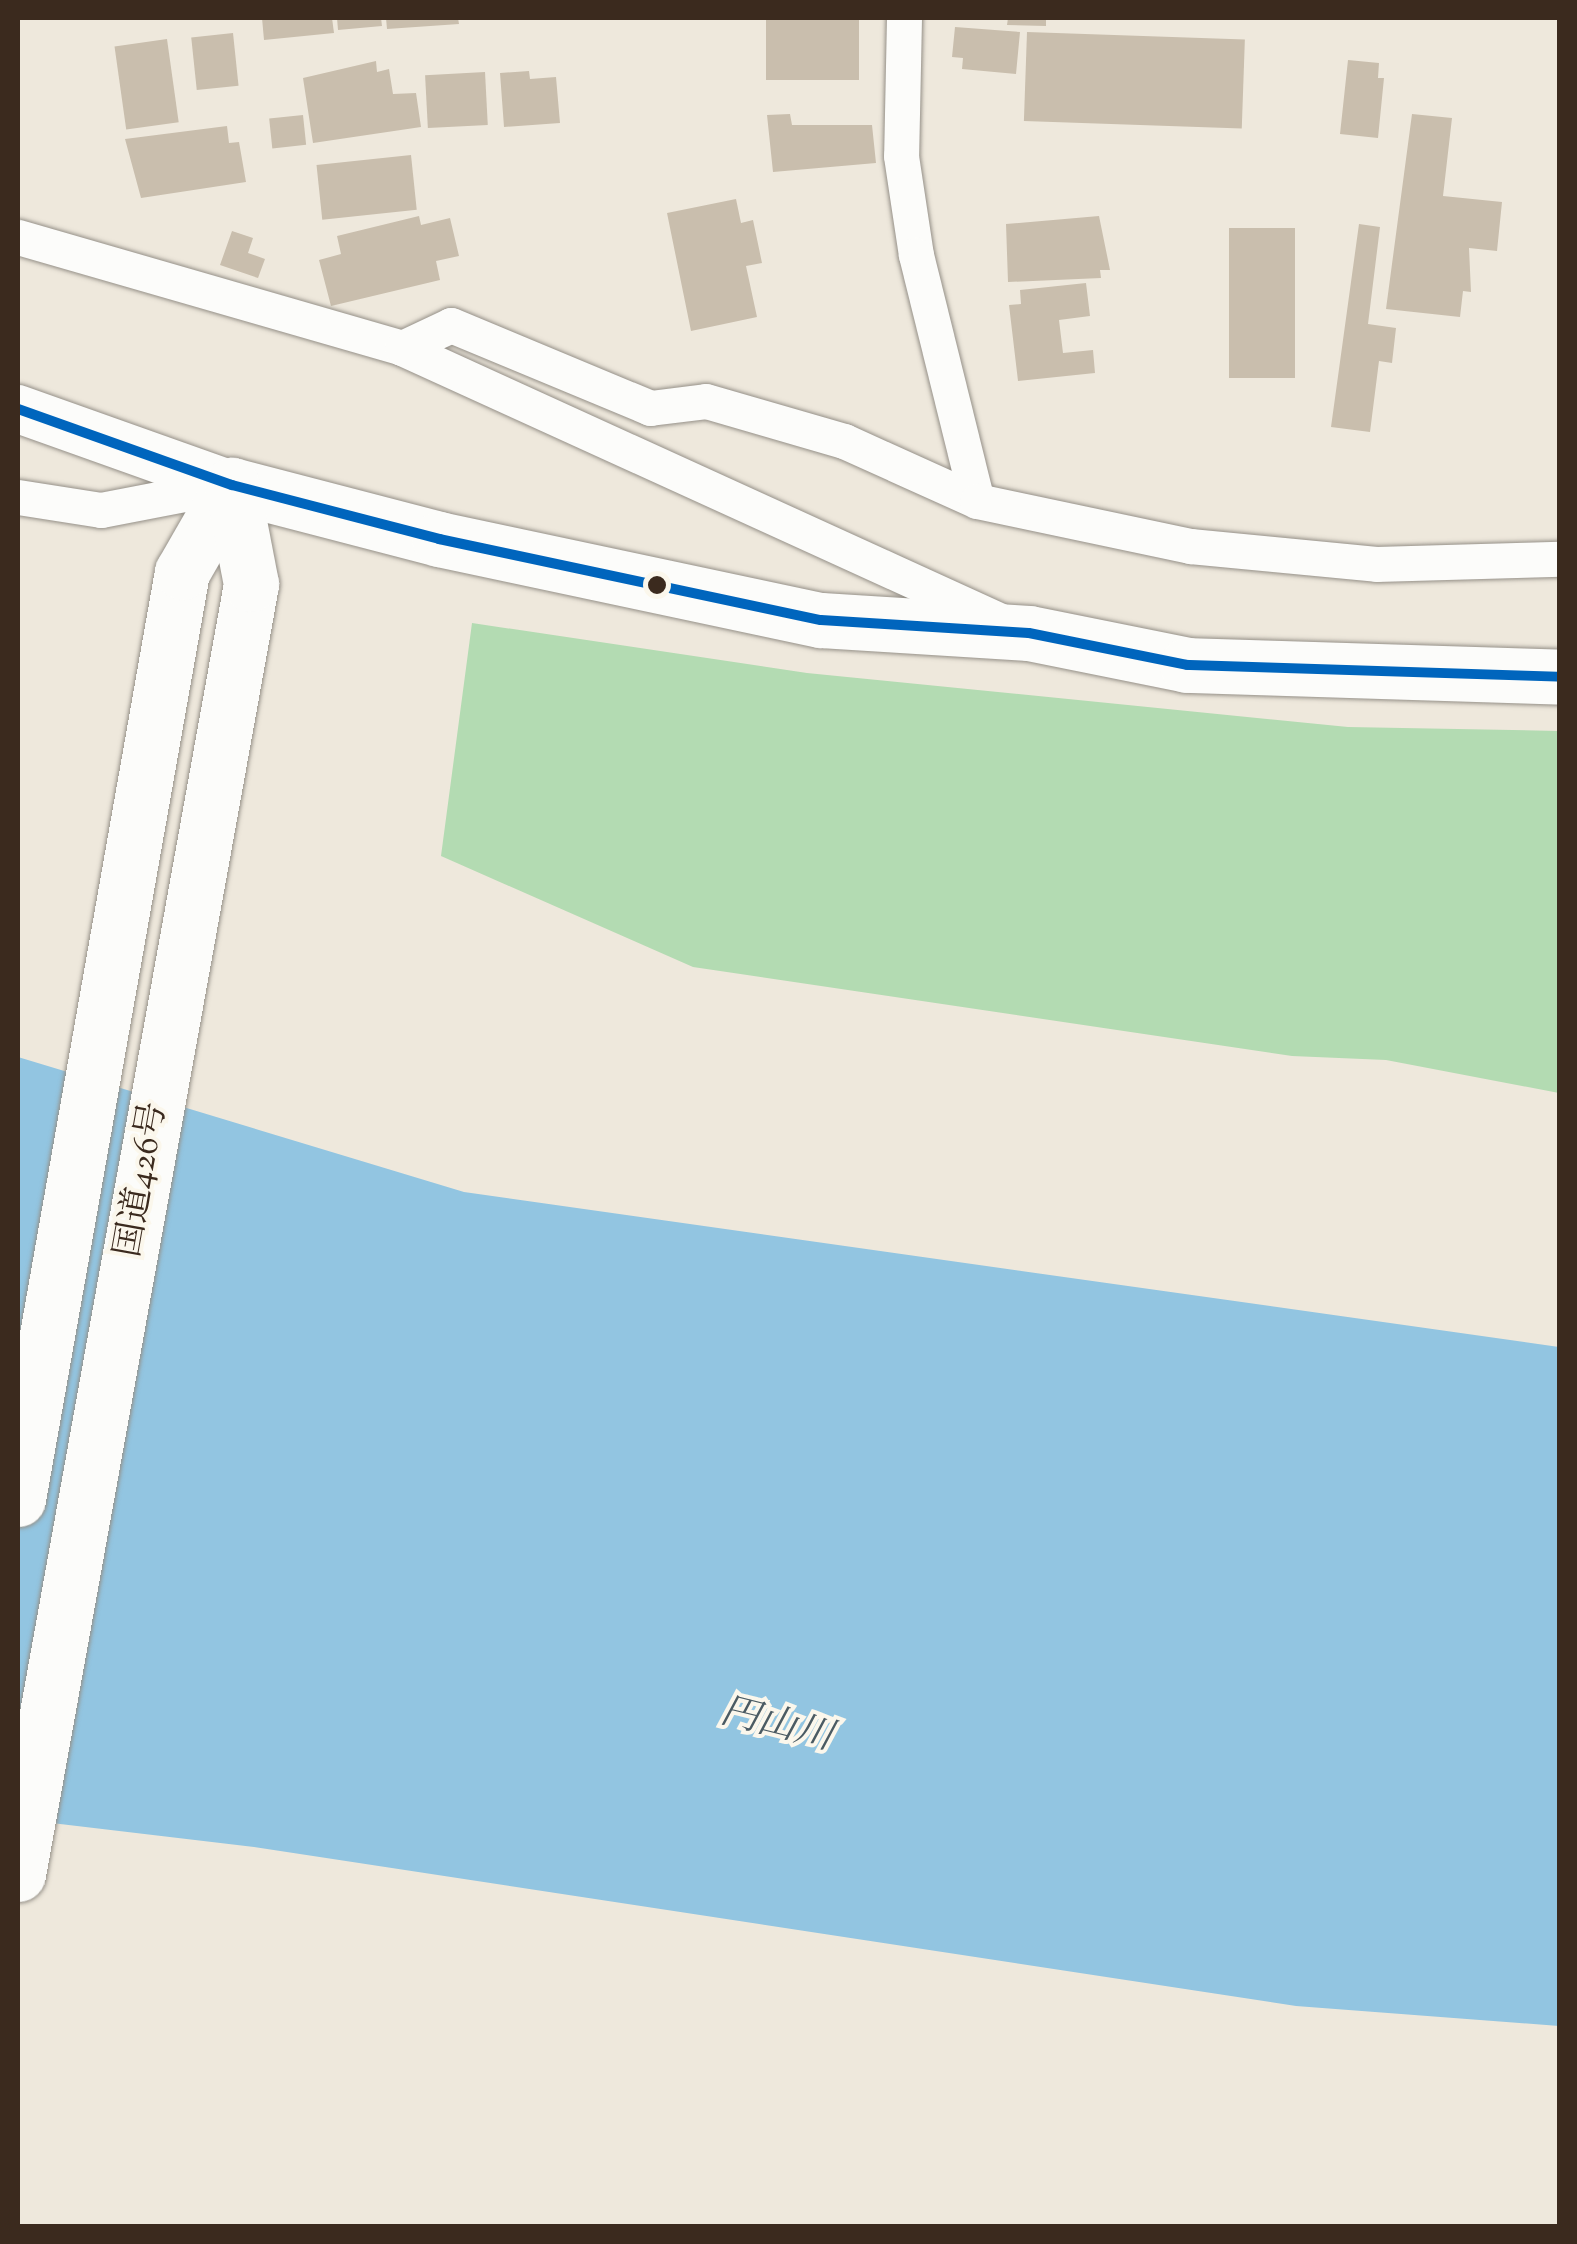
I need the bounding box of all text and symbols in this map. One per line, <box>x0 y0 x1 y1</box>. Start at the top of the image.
unlabelled marker <box>647 575 667 595</box>
street label: 国道426号 <box>109 1099 177 1261</box>
water label: 円山川 <box>715 1691 837 1763</box>

